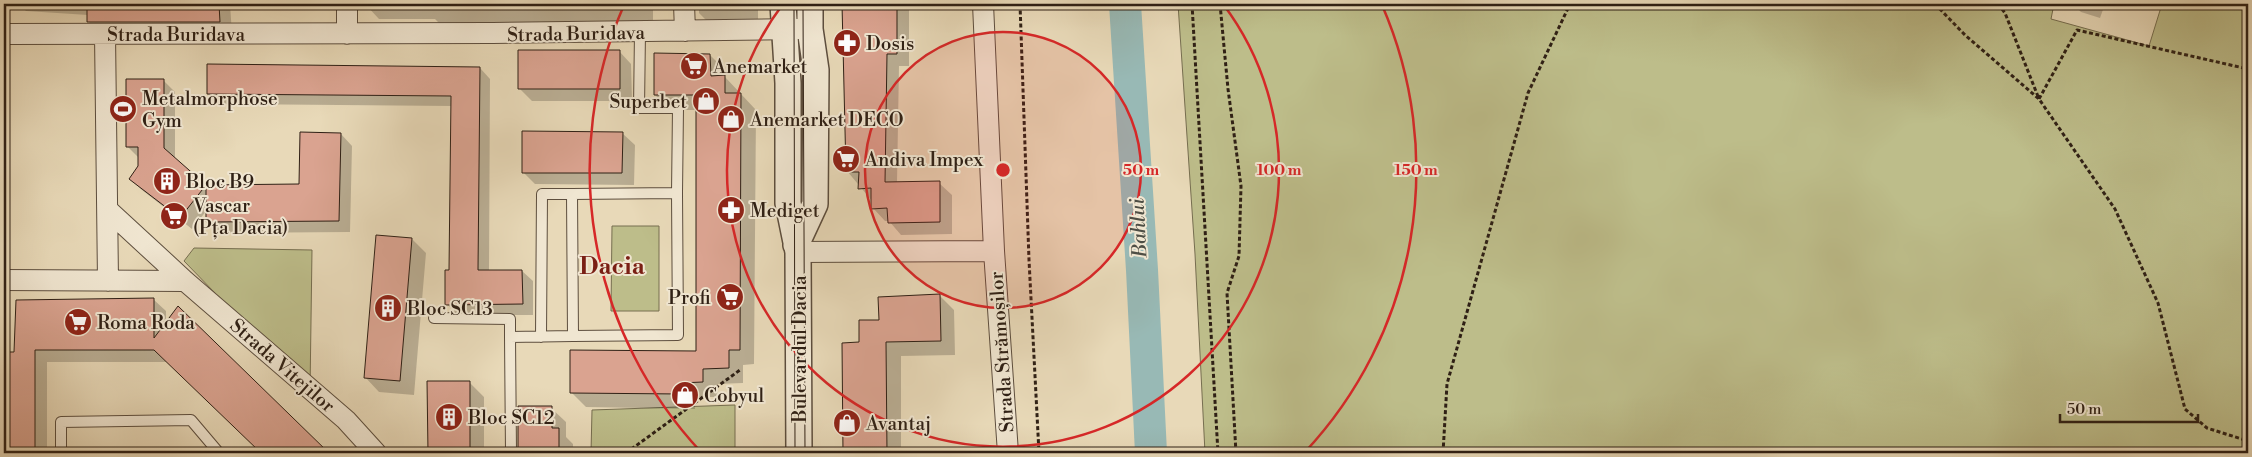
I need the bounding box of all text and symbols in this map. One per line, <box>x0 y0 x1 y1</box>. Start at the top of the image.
street label: Strada Buridava <box>507 21 646 47</box>
street label: Strada Buridava <box>107 23 245 47</box>
pharmacy icon: Dosis <box>832 28 862 58</box>
place label: Dosis <box>866 32 914 56</box>
supermarket icon: Anemarket <box>679 51 709 81</box>
place label: Anemarket <box>712 55 808 79</box>
shop icon: Superbet <box>691 86 721 116</box>
place label: Metalmorphose Gym <box>142 87 278 133</box>
place label: Superbet <box>609 90 687 114</box>
sports icon: Metalmorphose Gym <box>108 94 138 124</box>
shop icon: Anemarket DECO <box>716 104 746 134</box>
place label: Anemarket DECO <box>749 108 904 132</box>
supermarket icon: Andiva Impex <box>831 144 861 174</box>
place label: Andiva Impex <box>864 148 984 172</box>
centre of rings <box>994 161 1012 179</box>
text: 50 m <box>1123 161 1159 180</box>
text: 100 m <box>1257 161 1302 180</box>
text: 150 m <box>1394 161 1438 180</box>
building icon: Bloc B9 <box>152 166 182 196</box>
place label: Bloc B9 <box>185 170 254 194</box>
place label: Vascar (Pța Dacia) <box>192 194 288 240</box>
pharmacy icon: Mediget <box>716 195 746 225</box>
water label: Bahlui <box>1125 197 1154 259</box>
place label: Mediget <box>750 199 820 223</box>
supermarket icon: Vascar (Pța Dacia) <box>159 201 189 231</box>
district label: Dacia <box>579 252 646 282</box>
street label: Strada Strămoșilor <box>984 271 1020 433</box>
street label: Bulevardul Dacia <box>788 275 812 424</box>
supermarket icon: Profi <box>715 282 745 312</box>
place label: Profi <box>668 286 711 310</box>
building icon: Bloc SC13 <box>373 293 403 323</box>
place label: Bloc SC13 <box>406 297 493 321</box>
supermarket icon: Roma Roda <box>63 307 93 337</box>
place label: Roma Roda <box>97 311 195 335</box>
street label: Strada Vitejilor <box>225 314 340 418</box>
shop icon: Cobyul <box>670 380 700 410</box>
place label: Cobyul <box>704 384 764 408</box>
scale bar <box>2060 392 2197 424</box>
text: 50 m <box>2067 400 2101 419</box>
building icon: Bloc SC12 <box>434 402 464 432</box>
place label: Bloc SC12 <box>467 406 555 430</box>
shop icon: Avantaj <box>832 408 862 438</box>
place label: Avantaj <box>865 412 931 436</box>

